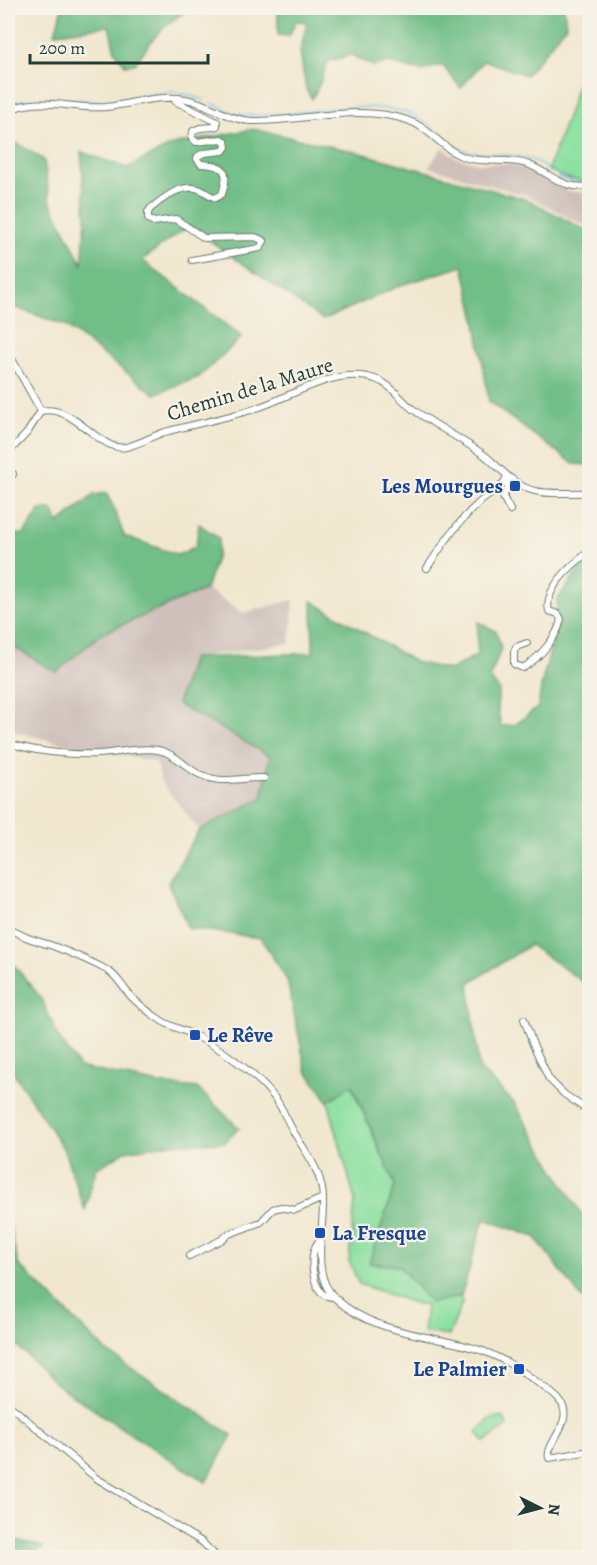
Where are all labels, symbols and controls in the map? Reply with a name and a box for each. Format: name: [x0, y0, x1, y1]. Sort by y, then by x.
scale bar: [30, 27, 208, 65]
text: 200 m: [39, 36, 85, 60]
street label: Chemin de la Maure: [163, 350, 337, 428]
place label: Les Mourgues: [381, 472, 503, 500]
marker: Les Mourgues: [508, 479, 522, 493]
place label: Le Rêve: [207, 1021, 274, 1049]
marker: Le Rêve: [188, 1028, 202, 1042]
place label: La Fresque: [332, 1219, 427, 1247]
marker: La Fresque: [313, 1226, 327, 1240]
place label: Le Palmier: [413, 1355, 507, 1383]
marker: Le Palmier: [512, 1362, 526, 1376]
north arrow: [510, 1478, 570, 1538]
text: N: [542, 1503, 565, 1517]

